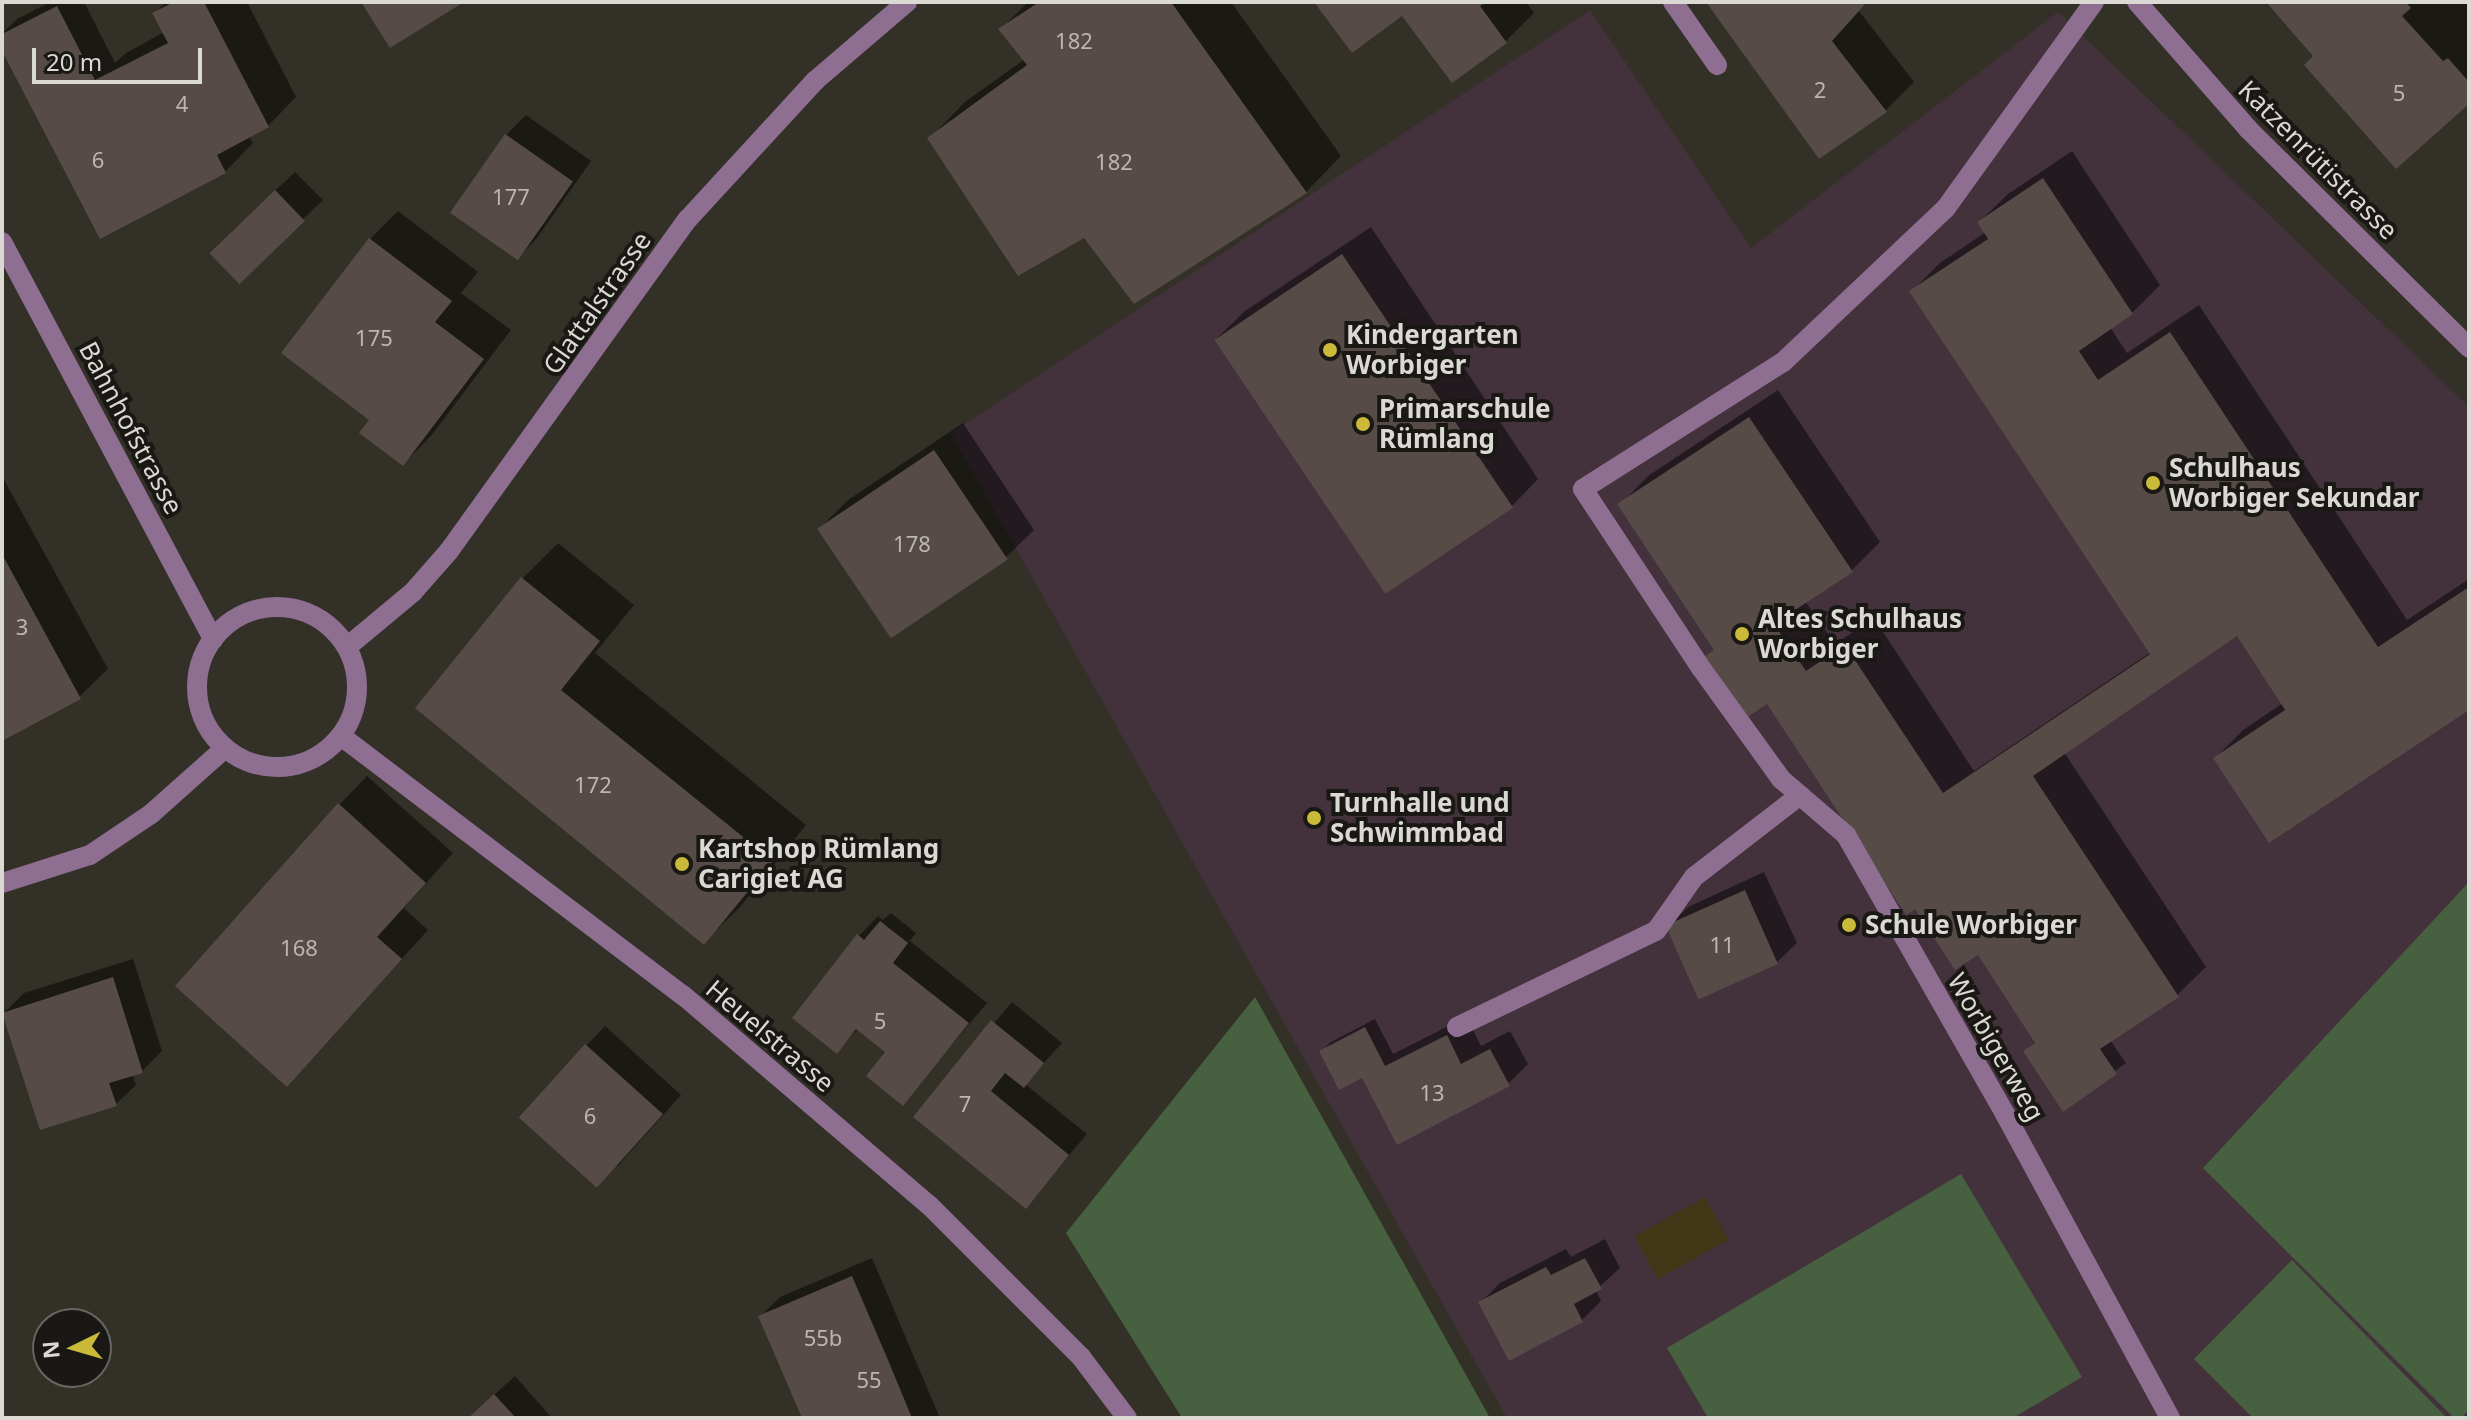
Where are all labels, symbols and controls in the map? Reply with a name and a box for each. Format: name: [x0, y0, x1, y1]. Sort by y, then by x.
house number: 182: [1055, 28, 1093, 54]
scale bar: [36, 32, 206, 82]
text: 20 m: [46, 45, 102, 78]
street label: Katzenrütistrasse: [2232, 74, 2404, 246]
house number: 2: [1814, 77, 1826, 103]
house number: 5: [2393, 80, 2405, 106]
house number: 4: [176, 91, 188, 117]
house number: 6: [92, 147, 104, 173]
house number: 182: [1095, 149, 1133, 175]
house number: 177: [492, 184, 530, 210]
street label: Glattalstrasse: [536, 226, 658, 380]
place label: Kindergarten Worbiger: [1346, 319, 1519, 380]
house number: 175: [355, 325, 393, 351]
street label: Bahnhofstrasse: [72, 337, 190, 519]
marker: Kindergarten Worbiger: [1321, 341, 1339, 359]
place label: Primarschule Rümlang: [1379, 393, 1551, 454]
marker: Primarschule Rümlang: [1354, 415, 1372, 433]
place label: Schulhaus Worbiger Sekundar: [2169, 452, 2419, 514]
marker: Schulhaus Worbiger Sekundar: [2144, 474, 2162, 492]
house number: 178: [893, 531, 931, 557]
place label: Altes Schulhaus Worbiger: [1758, 603, 1962, 664]
house number: 3: [16, 614, 28, 640]
marker: Altes Schulhaus Worbiger: [1733, 625, 1751, 643]
house number: 172: [574, 772, 612, 798]
place label: Turnhalle und Schwimmbad: [1330, 787, 1510, 848]
marker: Turnhalle und Schwimmbad: [1305, 809, 1323, 827]
place label: Kartshop Rümlang Carigiet AG: [698, 833, 939, 894]
marker: Kartshop Rümlang Carigiet AG: [673, 855, 691, 873]
place label: Schule Worbiger: [1865, 909, 2077, 941]
marker: Schule Worbiger: [1840, 916, 1858, 934]
house number: 11: [1709, 932, 1735, 958]
house number: 168: [280, 935, 318, 961]
street label: Worbigerweg: [1941, 968, 2051, 1126]
street label: Heuelstrasse: [700, 973, 840, 1099]
house number: 5: [874, 1008, 886, 1034]
house number: 13: [1419, 1080, 1445, 1106]
house number: 7: [959, 1091, 971, 1117]
house number: 6: [584, 1103, 596, 1129]
north arrow: [32, 1308, 112, 1388]
house number: 55b: [804, 1325, 842, 1351]
text: N: [34, 1340, 66, 1360]
house number: 55: [856, 1367, 882, 1393]

